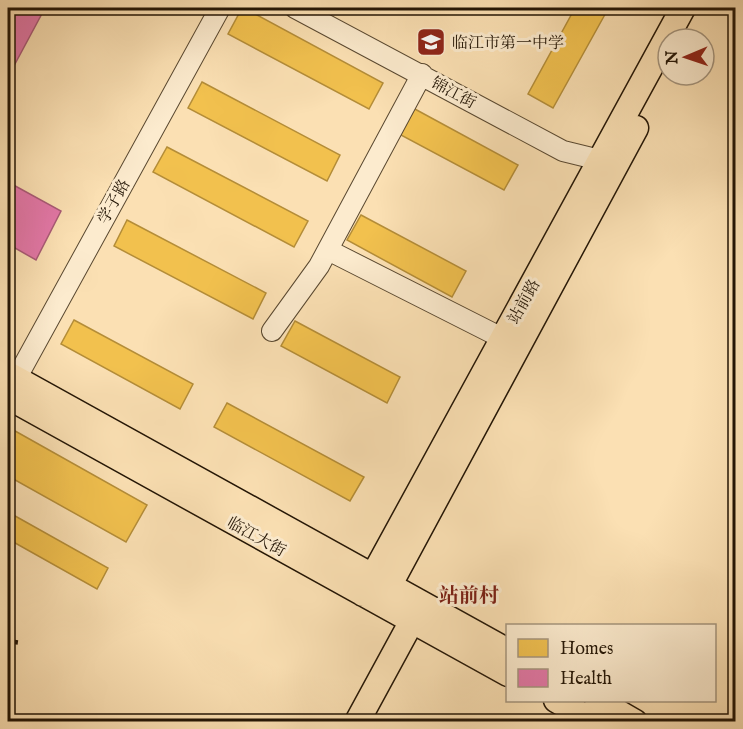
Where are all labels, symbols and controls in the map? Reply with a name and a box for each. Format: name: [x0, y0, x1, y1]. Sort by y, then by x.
school or university icon: 临江市第一中学: [415, 26, 447, 58]
north arrow: [656, 27, 716, 87]
place label: 临江市第一中学: [452, 34, 564, 54]
text: N: [663, 50, 683, 66]
street label: 锦江街: [427, 74, 479, 114]
street label: 学子路: [94, 176, 135, 228]
street label: 站前路: [504, 276, 545, 328]
street label: 临江大街: [223, 513, 289, 562]
district label: 站前村: [439, 584, 499, 609]
legend: [506, 624, 716, 702]
text: Homes: [560, 638, 613, 661]
text: Health: [560, 668, 612, 691]

